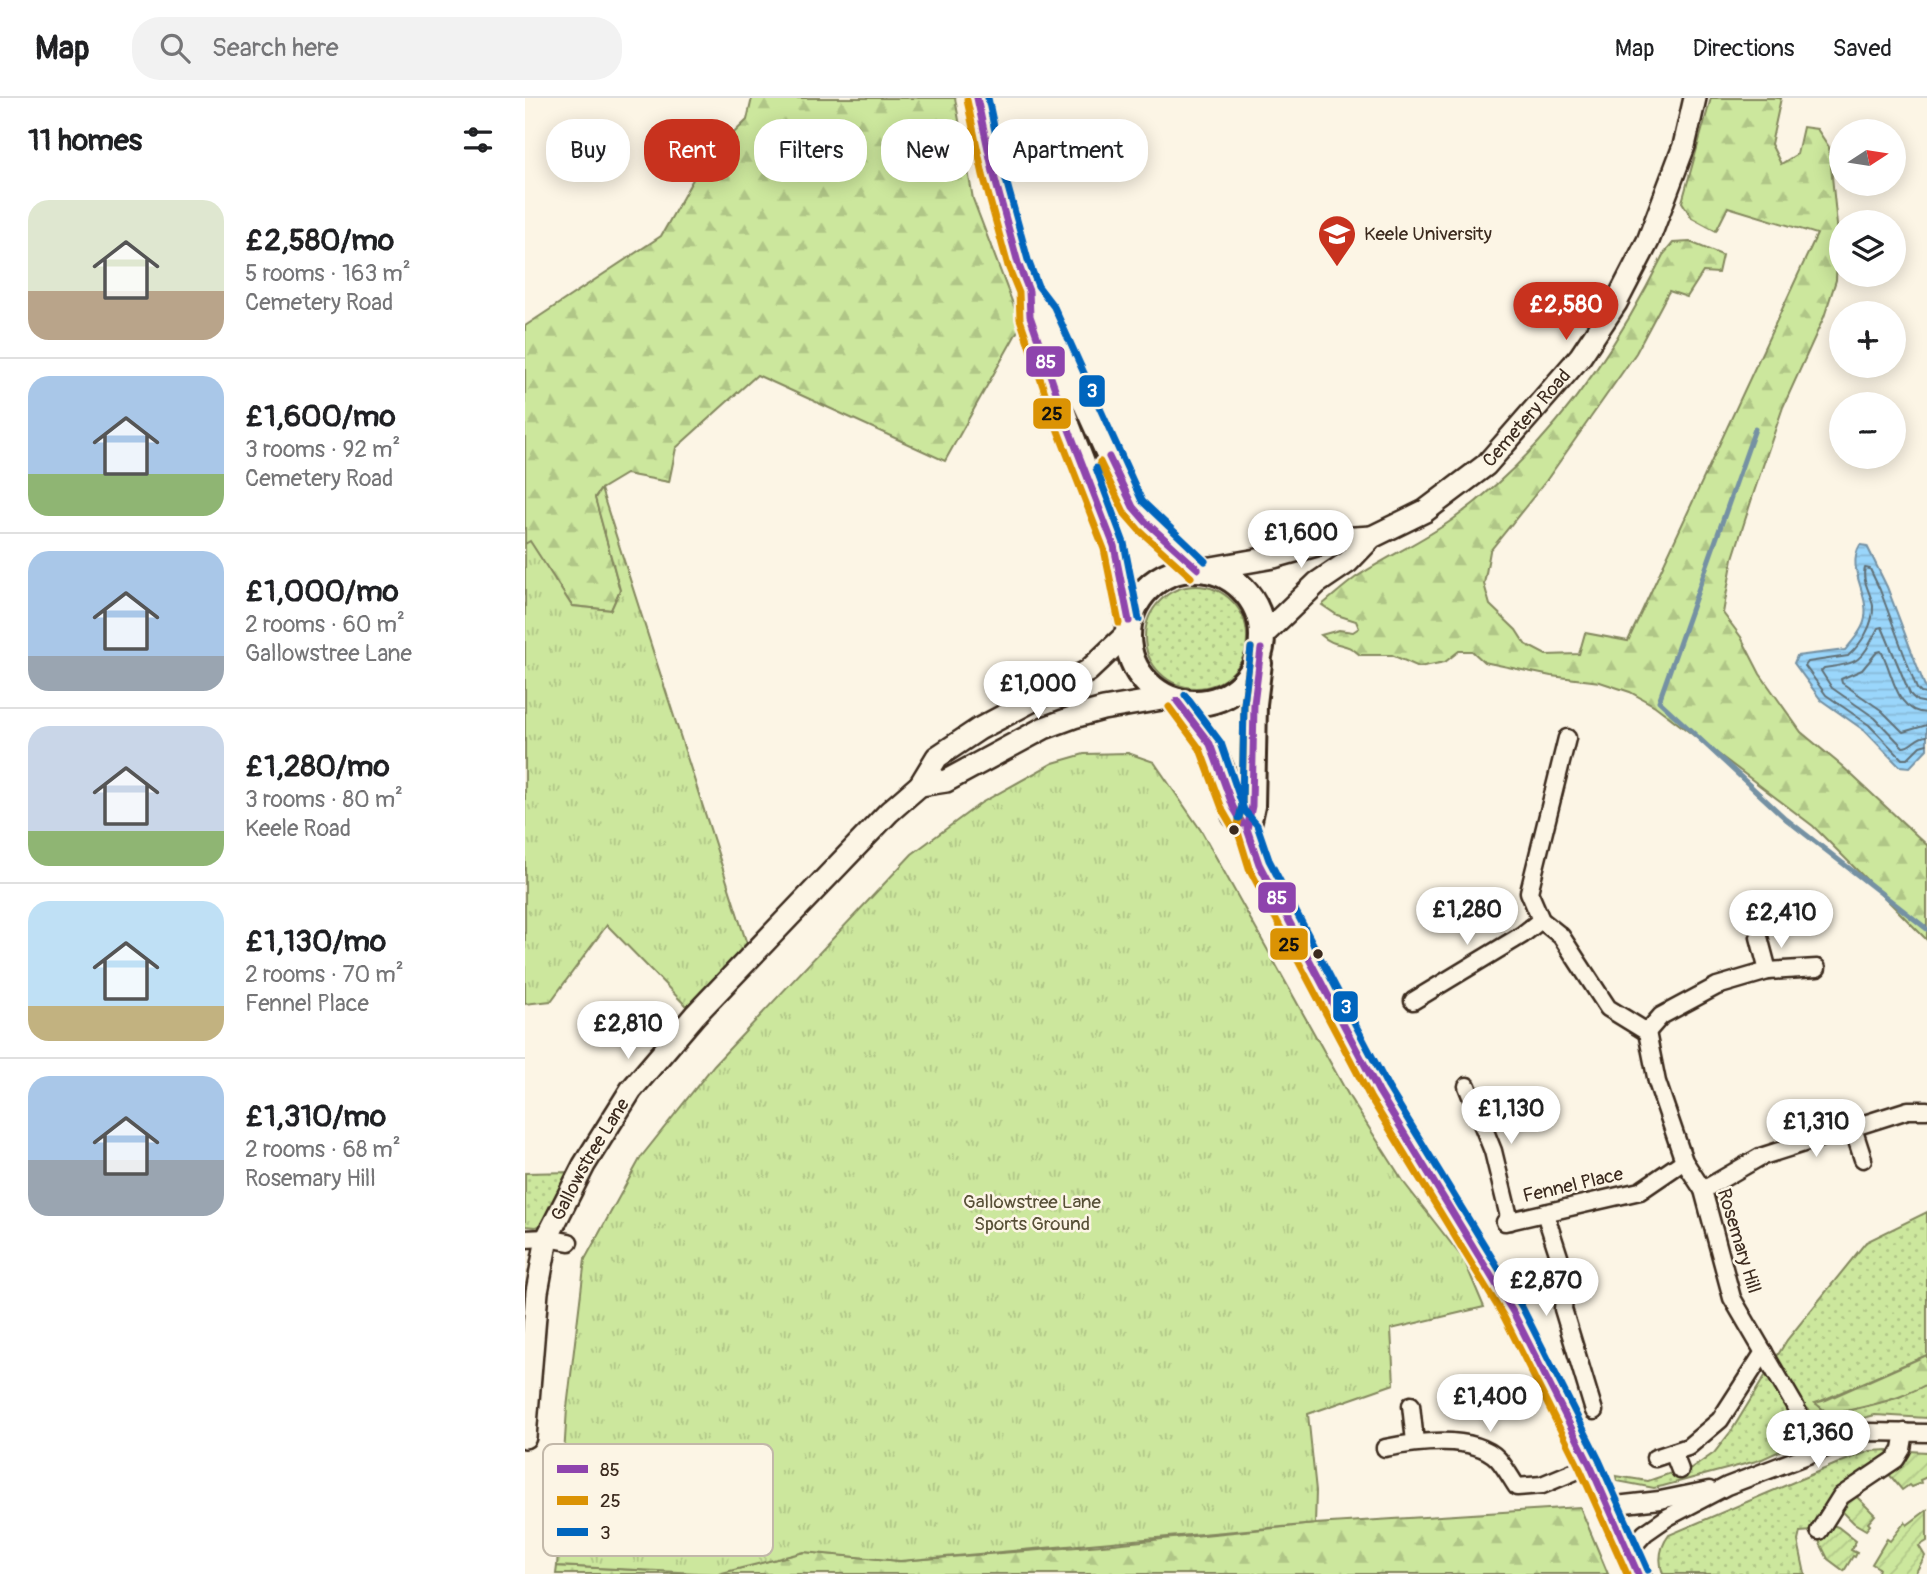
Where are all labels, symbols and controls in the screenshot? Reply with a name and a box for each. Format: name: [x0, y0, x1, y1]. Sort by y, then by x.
search box: [132, 17, 622, 80]
text: Map: [35, 28, 90, 69]
icon: search: [156, 29, 194, 67]
text: Search here: [212, 32, 339, 64]
text: Map: [1615, 34, 1655, 63]
text: Directions: [1693, 34, 1794, 63]
text: Saved: [1832, 34, 1892, 63]
chip: Buy: [546, 119, 630, 182]
chip: Rent: [644, 119, 740, 182]
chip: Filters: [754, 119, 867, 182]
chip: New: [881, 119, 974, 182]
chip: Apartment: [988, 119, 1148, 182]
north arrow: [1829, 119, 1906, 196]
map controls: [1829, 119, 1906, 469]
icon: filters: [459, 121, 497, 159]
text: 11 homes: [28, 122, 142, 159]
button: layers: [1829, 210, 1906, 287]
school or university icon: Keele University: [1316, 213, 1358, 268]
text: £2,580/mo: [245, 222, 394, 259]
place label: Keele University: [1364, 222, 1492, 246]
icon: home: [84, 228, 168, 312]
text: 5 rooms · 163 m²: [245, 259, 411, 288]
pin: £2,580: [1509, 282, 1623, 342]
text: Cemetery Road: [245, 288, 393, 317]
text: £2,580: [1529, 290, 1603, 319]
button: +: [1829, 301, 1906, 378]
line badge: 85: [1025, 345, 1066, 378]
text: 85: [1036, 350, 1056, 374]
street label: Cemetery Road: [1477, 364, 1576, 472]
line badge: 3: [1078, 374, 1106, 408]
text: 3: [1087, 379, 1097, 403]
button: −: [1829, 392, 1906, 469]
line badge: 25: [1032, 397, 1072, 430]
text: £1,600/mo: [245, 398, 396, 435]
text: 25: [1042, 402, 1062, 426]
icon: home: [84, 404, 168, 488]
text: 3 rooms · 92 m²: [245, 435, 400, 464]
text: Cemetery Road: [245, 464, 393, 493]
pin: £1,600: [1244, 510, 1358, 570]
text: £1,600: [1264, 518, 1338, 547]
text: £1,000/mo: [245, 573, 399, 610]
icon: home: [84, 579, 168, 663]
text: 2 rooms · 60 m²: [245, 610, 405, 639]
text: Gallowstree Lane: [245, 639, 412, 668]
pin: £1,000: [981, 662, 1095, 721]
text: £1,000: [1000, 669, 1076, 698]
text: £1,280/mo: [245, 748, 390, 785]
icon: home: [84, 754, 168, 838]
text: 3 rooms · 80 m²: [245, 785, 403, 814]
text: Keele Road: [245, 814, 351, 843]
unlabelled marker: [1227, 823, 1241, 837]
line badge: 85: [1257, 881, 1297, 914]
text: 85: [1267, 886, 1287, 910]
pin: £1,280: [1410, 888, 1524, 947]
pin: £2,410: [1724, 890, 1838, 950]
text: £1,280: [1432, 895, 1502, 924]
text: £2,410: [1745, 898, 1817, 927]
text: £1,130/mo: [245, 923, 386, 960]
line badge: 25: [1269, 927, 1309, 961]
icon: home: [84, 929, 168, 1013]
text: 25: [1279, 933, 1299, 957]
unlabelled marker: [1311, 947, 1325, 961]
text: 2 rooms · 70 m²: [245, 960, 404, 989]
text: Fennel Place: [245, 989, 369, 1018]
line badge: 3: [1332, 990, 1359, 1023]
text: 3: [1341, 995, 1351, 1019]
pin: £2,810: [571, 1002, 685, 1061]
text: £2,810: [593, 1009, 663, 1038]
pin: £1,130: [1454, 1086, 1568, 1146]
street label: Gallowstree Lane: [546, 1093, 635, 1225]
text: £1,130: [1477, 1094, 1545, 1123]
text: £1,310/mo: [245, 1098, 386, 1135]
pin: £1,310: [1759, 1100, 1873, 1159]
icon: home: [84, 1104, 168, 1188]
text: £1,310: [1782, 1107, 1850, 1136]
text: 2 rooms · 68 m²: [245, 1135, 401, 1164]
street label: Fennel Place: [1520, 1162, 1626, 1208]
text: Rosemary Hill: [245, 1164, 376, 1193]
street label: Rosemary Hill: [1712, 1186, 1766, 1296]
park label: Gallowstree Lane Sports Ground: [963, 1190, 1102, 1236]
pin: £2,870: [1489, 1258, 1603, 1318]
text: £2,870: [1510, 1266, 1582, 1295]
pin: £1,400: [1433, 1374, 1547, 1434]
text: £1,400: [1453, 1382, 1527, 1411]
pin: £1,360: [1761, 1410, 1875, 1470]
text: £1,360: [1782, 1418, 1854, 1447]
legend: [543, 1444, 773, 1556]
text: 85: [600, 1458, 620, 1482]
text: 25: [600, 1489, 621, 1513]
text: 3: [600, 1521, 611, 1545]

